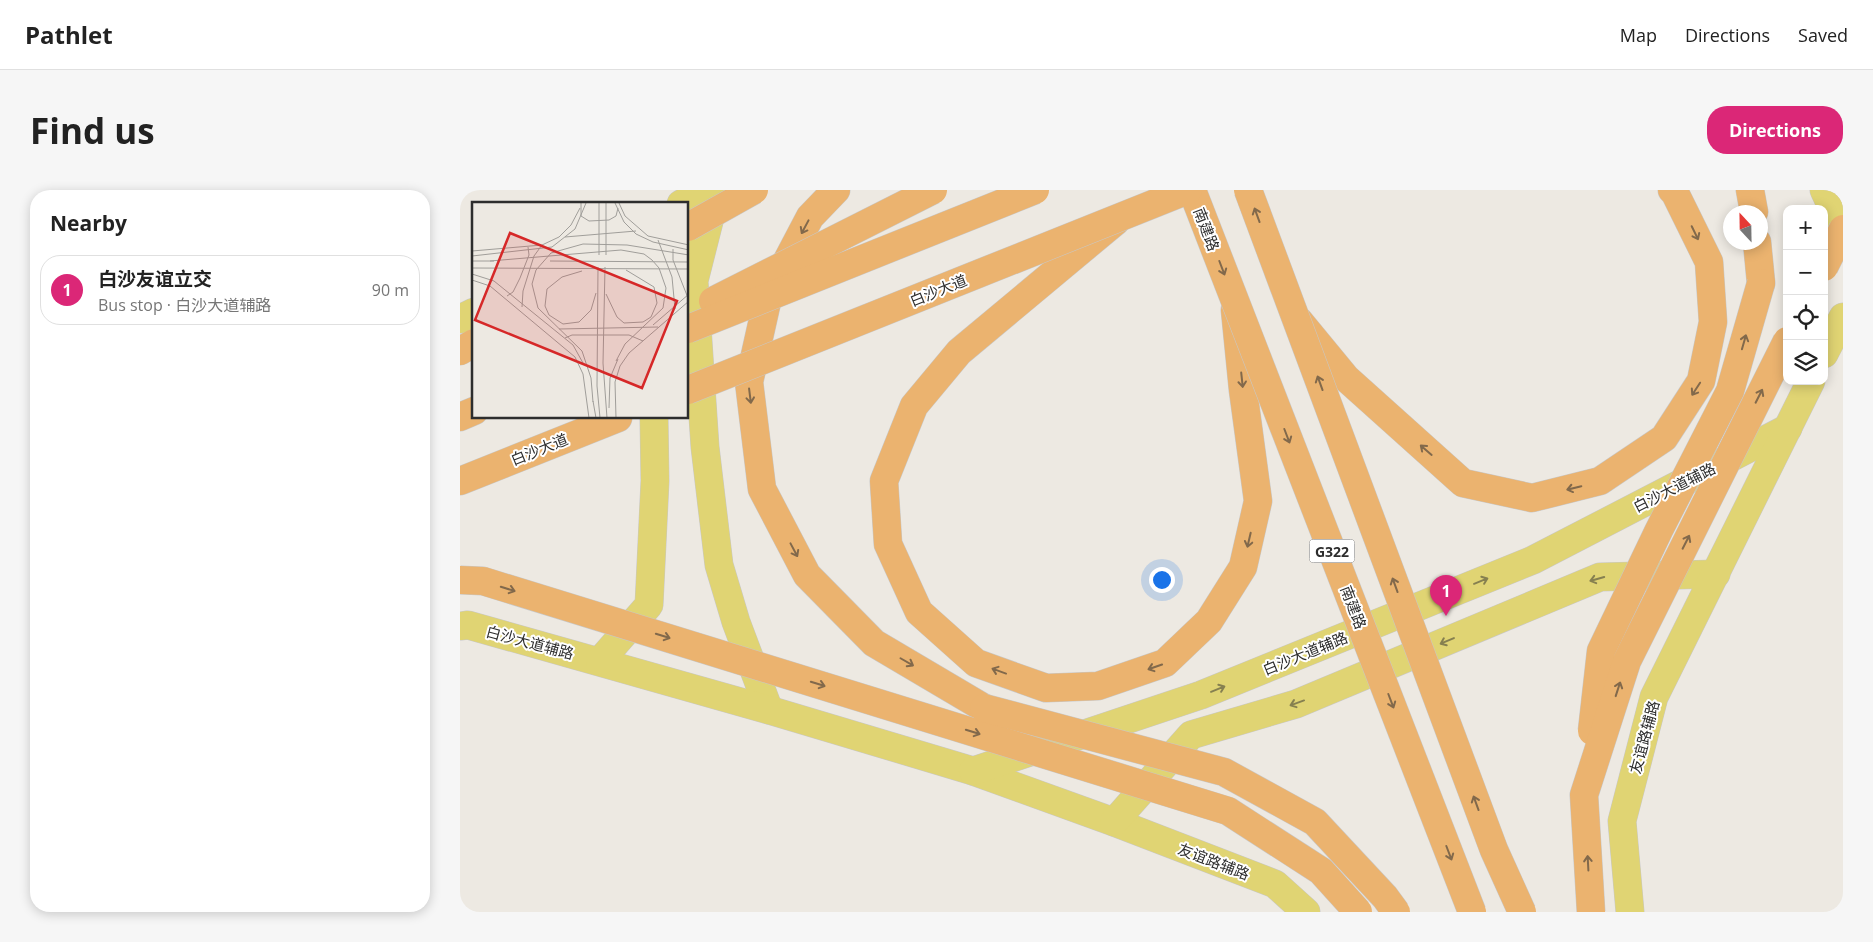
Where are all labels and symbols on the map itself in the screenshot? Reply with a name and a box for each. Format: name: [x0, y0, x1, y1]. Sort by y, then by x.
inset map: [472, 202, 689, 419]
street label: 南建路: [1190, 204, 1224, 254]
north arrow: [1723, 205, 1768, 250]
one-way arrow: [1252, 207, 1261, 223]
one-way arrow: [800, 219, 809, 234]
one-way arrow: [1691, 225, 1700, 240]
one-way arrow: [1218, 260, 1227, 275]
street label: 白沙大道: [906, 269, 970, 311]
one-way arrow: [1740, 334, 1749, 350]
one-way arrow: [1237, 371, 1247, 387]
one-way arrow: [1315, 376, 1324, 391]
one-way arrow: [1690, 382, 1701, 396]
one-way arrow: [745, 387, 755, 403]
one-way arrow: [1755, 389, 1764, 404]
street label: 白沙大道: [507, 428, 571, 470]
one-way arrow: [1283, 428, 1292, 443]
one-way arrow: [1420, 445, 1433, 456]
street label: 白沙大道辅路: [1629, 458, 1719, 516]
one-way arrow: [1566, 484, 1582, 493]
one-way arrow: [1244, 532, 1253, 548]
one-way arrow: [1682, 534, 1692, 549]
road number: G322: [1310, 540, 1354, 562]
one-way arrow: [789, 542, 799, 557]
your location: [1149, 567, 1175, 593]
pin: 1: [1430, 575, 1462, 616]
one-way arrow: [1474, 575, 1489, 584]
one-way arrow: [1590, 575, 1606, 585]
one-way arrow: [1390, 577, 1399, 593]
street label: 南建路: [1337, 582, 1371, 632]
one-way arrow: [499, 584, 515, 594]
street label: 白沙大道辅路: [484, 621, 576, 663]
street label: 白沙大道辅路: [1260, 627, 1350, 679]
one-way arrow: [654, 632, 670, 642]
one-way arrow: [1440, 637, 1455, 646]
one-way arrow: [900, 658, 914, 668]
one-way arrow: [1148, 663, 1164, 672]
one-way arrow: [992, 666, 1007, 675]
one-way arrow: [810, 680, 826, 690]
one-way arrow: [1614, 681, 1623, 697]
one-way arrow: [1210, 683, 1225, 693]
one-way arrow: [1387, 694, 1396, 709]
street label: 友谊路辅路: [1625, 698, 1663, 776]
one-way arrow: [1290, 699, 1305, 708]
one-way arrow: [965, 728, 981, 738]
one-way arrow: [1471, 795, 1480, 811]
street label: 友谊路辅路: [1175, 838, 1253, 884]
one-way arrow: [1445, 845, 1455, 860]
one-way arrow: [1584, 856, 1593, 872]

